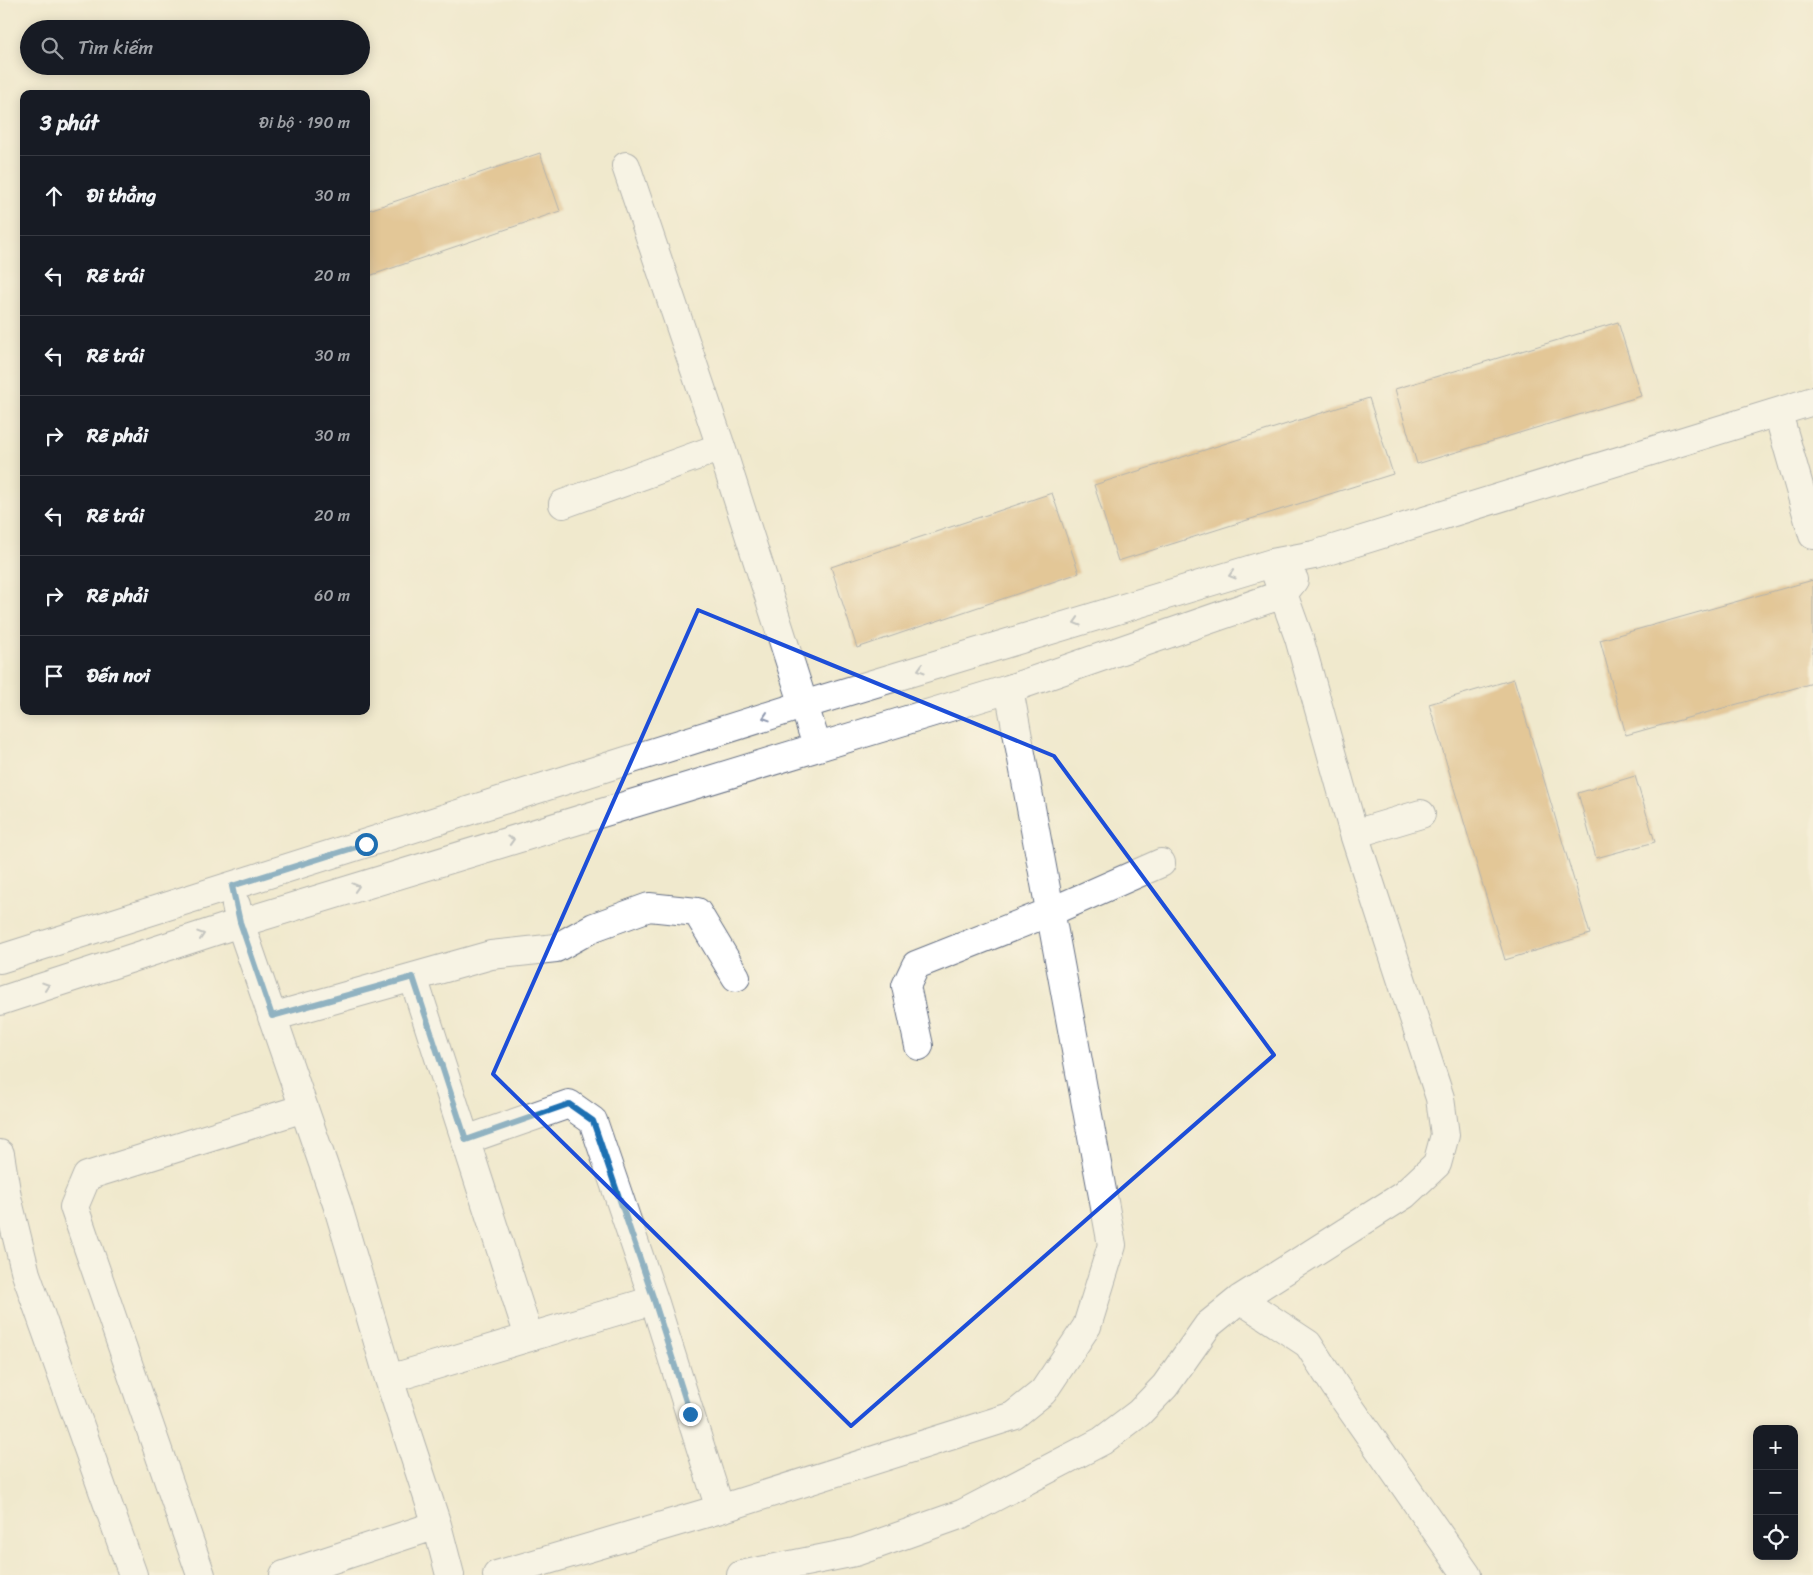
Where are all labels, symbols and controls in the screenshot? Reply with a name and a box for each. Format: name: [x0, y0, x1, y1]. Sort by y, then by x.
search box: [20, 20, 370, 75]
text: Tìm kiếm: [78, 31, 153, 64]
icon: search: [38, 34, 66, 62]
text: 3 phút: [40, 104, 99, 142]
text: Đi bộ · 190 m: [259, 108, 350, 137]
text: Đi thẳng: [87, 179, 156, 212]
text: 30 m: [315, 181, 350, 210]
icon: ahead: [40, 182, 68, 210]
text: Rẽ trái: [87, 259, 144, 292]
text: 20 m: [314, 261, 350, 290]
icon: left: [40, 262, 68, 290]
text: Rẽ trái: [87, 339, 144, 372]
text: 30 m: [315, 341, 350, 370]
icon: left: [40, 342, 68, 370]
text: Rẽ phải: [87, 419, 148, 452]
text: 30 m: [315, 421, 350, 450]
icon: right: [40, 422, 68, 450]
text: Rẽ trái: [87, 499, 144, 532]
text: 20 m: [314, 501, 350, 530]
icon: left: [40, 502, 68, 530]
one-way arrow: [1229, 570, 1237, 580]
text: Rẽ phải: [87, 579, 148, 612]
text: 60 m: [314, 581, 350, 610]
icon: right: [40, 582, 68, 610]
one-way arrow: [1073, 617, 1081, 627]
text: Đến nơi: [87, 659, 150, 692]
icon: arrive: [40, 662, 68, 690]
one-way arrow: [918, 664, 926, 674]
one-way arrow: [762, 711, 771, 721]
route start: [355, 833, 378, 856]
one-way arrow: [507, 835, 515, 845]
one-way arrow: [351, 883, 360, 893]
one-way arrow: [196, 931, 204, 941]
one-way arrow: [42, 982, 50, 992]
route end: [679, 1403, 702, 1426]
map controls: [1753, 1425, 1798, 1560]
button: +: [1753, 1425, 1798, 1470]
button: −: [1753, 1470, 1798, 1515]
button: locate: [1753, 1515, 1798, 1560]

